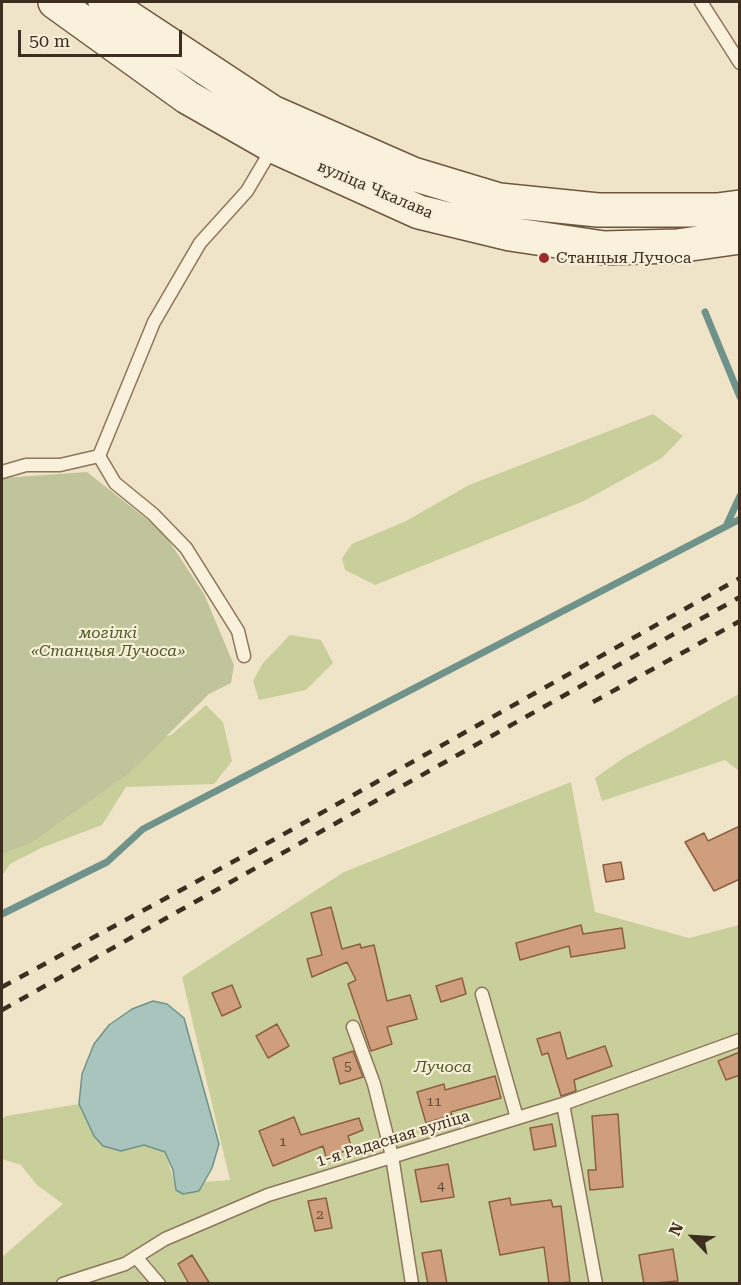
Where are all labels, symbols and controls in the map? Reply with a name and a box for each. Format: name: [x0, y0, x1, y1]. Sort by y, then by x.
scale bar: [21, 18, 184, 56]
text: 50 m: [29, 30, 70, 51]
street label: вуліца Чкалава: [314, 157, 436, 223]
place label: Станцыя Лучоса: [556, 248, 691, 268]
marker: Станцыя Лучоса: [537, 251, 551, 265]
park label: могілкі «Станцыя Лучоса»: [31, 623, 185, 661]
park label: Лучоса: [414, 1057, 472, 1077]
house number: 5: [344, 1059, 352, 1075]
house number: 11: [426, 1094, 442, 1110]
street label: 1-я Радасная вуліца: [314, 1106, 472, 1172]
house number: 1: [279, 1134, 287, 1150]
house number: 4: [437, 1178, 445, 1194]
house number: 2: [316, 1207, 324, 1223]
north arrow: [663, 1207, 723, 1267]
text: N: [665, 1220, 687, 1239]

